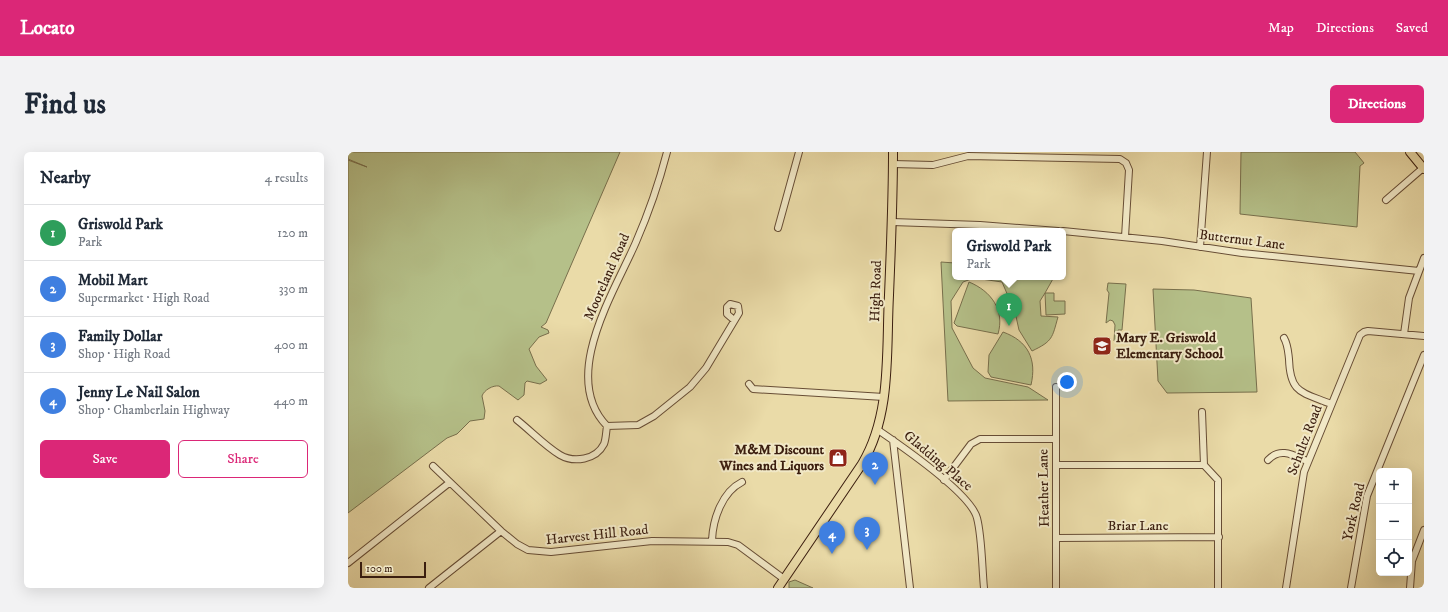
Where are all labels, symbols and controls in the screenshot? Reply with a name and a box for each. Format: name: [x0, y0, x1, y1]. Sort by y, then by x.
text: Locato: [20, 17, 75, 40]
text: Map: [1268, 19, 1294, 37]
text: Directions: [1316, 19, 1374, 37]
text: Saved: [1396, 19, 1428, 37]
button: Directions: [1330, 85, 1424, 123]
text: Find us: [24, 87, 106, 122]
text: Nearby: [40, 167, 90, 189]
text: 4 results: [265, 170, 308, 186]
text: Griswold Park: [78, 215, 163, 234]
text: 1: [51, 225, 55, 241]
text: 120 m: [277, 225, 308, 241]
street label: Butternut Lane: [1198, 226, 1286, 254]
popup: [952, 228, 1066, 280]
street label: Mooreland Road: [580, 231, 634, 323]
text: Park: [78, 234, 102, 250]
text: Griswold Park: [967, 237, 1051, 256]
text: Park: [967, 256, 991, 272]
street label: High Road: [866, 260, 886, 322]
text: Mobil Mart: [78, 271, 148, 290]
text: 2: [50, 281, 56, 297]
text: 330 m: [279, 281, 308, 297]
text: Supermarket · High Road: [78, 290, 210, 306]
pin: 1: [996, 293, 1022, 326]
text: Family Dollar: [78, 327, 162, 346]
place label: Mary E. Griswold Elementary School: [1116, 329, 1224, 363]
school or university icon: Mary E. Griswold Elementary School: [1091, 335, 1113, 357]
text: 3: [51, 337, 55, 353]
text: 400 m: [274, 337, 308, 353]
text: Shop · High Road: [78, 346, 170, 362]
your location: [1057, 372, 1077, 392]
text: Jenny Le Nail Salon: [78, 383, 200, 402]
text: 4: [49, 393, 57, 409]
text: 440 m: [273, 393, 308, 409]
text: Shop · Chamberlain Highway: [78, 402, 230, 418]
street label: Schultz Road: [1283, 402, 1327, 478]
street label: Gladding Place: [900, 427, 976, 495]
button: Save: [40, 440, 170, 478]
button: Share: [178, 440, 308, 478]
place label: M&M Discount Wines and Liquors: [719, 441, 825, 475]
shop icon: M&M Discount Wines and Liquors: [827, 447, 849, 469]
street label: Heather Lane: [1034, 449, 1054, 527]
pin: 2: [862, 452, 888, 485]
map controls: [1376, 468, 1412, 576]
button: +: [1376, 468, 1412, 504]
street label: York Road: [1339, 481, 1369, 543]
button: −: [1376, 504, 1412, 540]
pin: 3: [854, 517, 880, 550]
street label: Briar Lane: [1108, 517, 1169, 535]
street label: Harvest Hill Road: [545, 521, 649, 549]
pin: 4: [819, 521, 845, 554]
button: locate: [1376, 540, 1412, 576]
scale bar: [360, 560, 426, 579]
text: 100 m: [366, 562, 392, 576]

